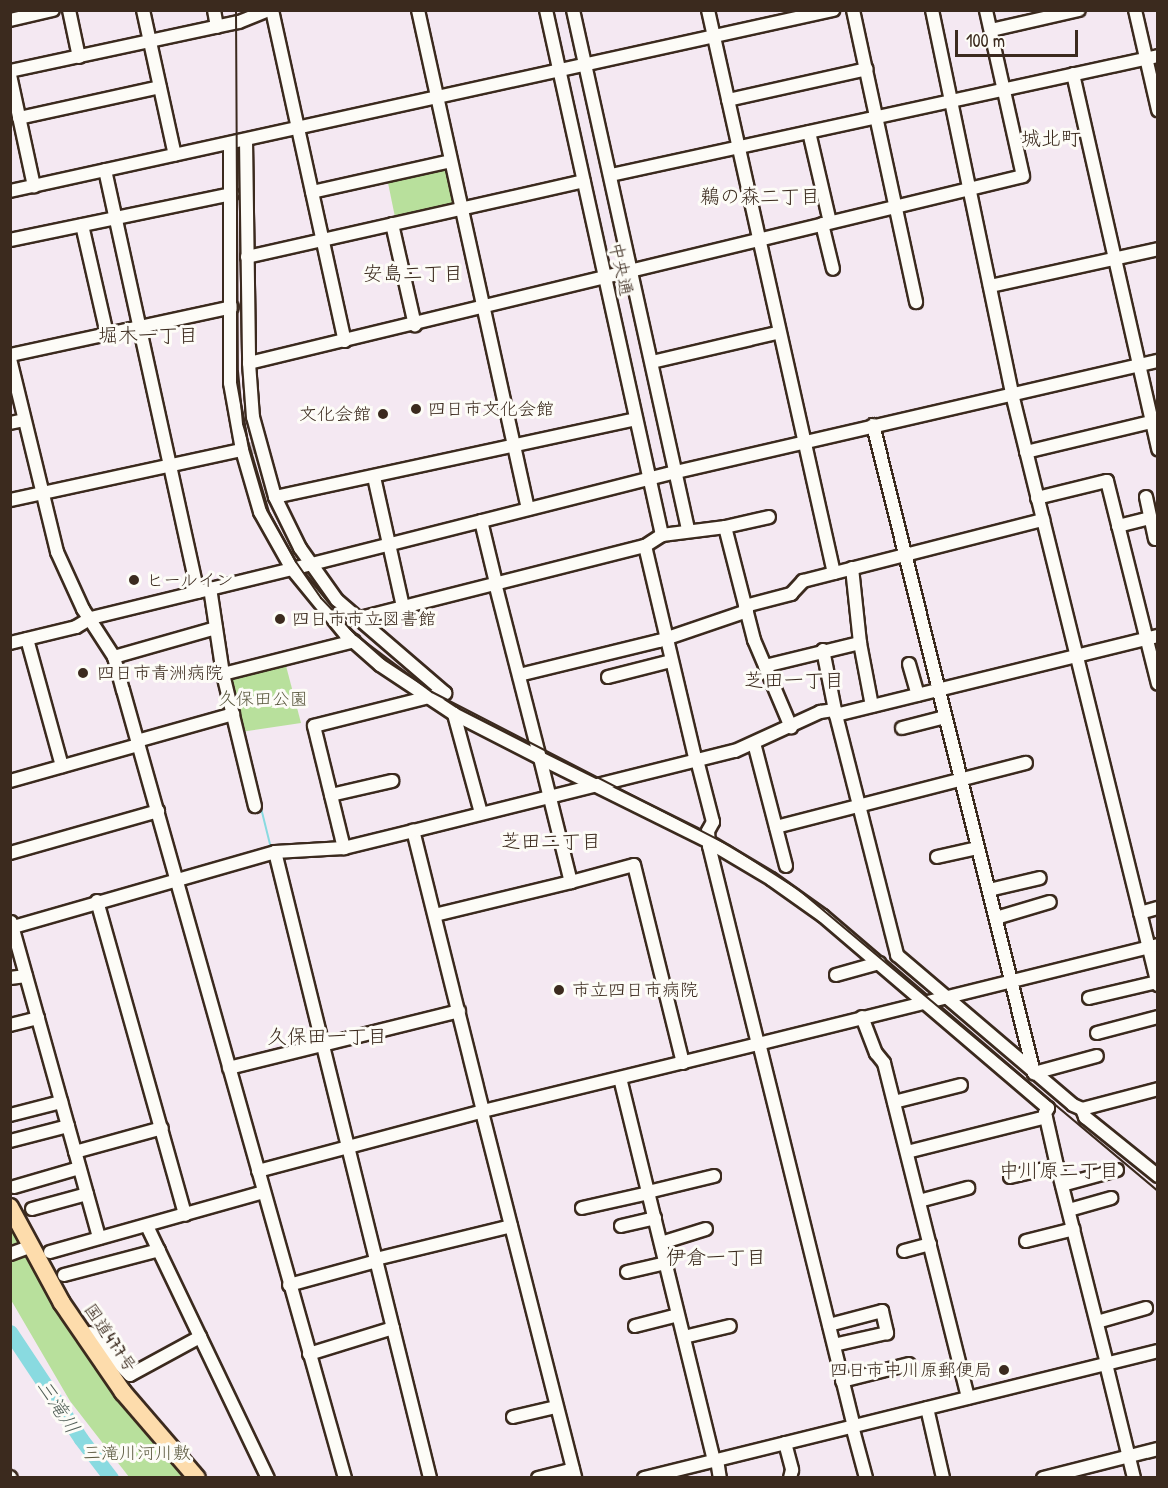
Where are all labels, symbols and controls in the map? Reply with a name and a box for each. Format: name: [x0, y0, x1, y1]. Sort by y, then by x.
scale bar: [958, 18, 1081, 56]
text: 100 m: [966, 28, 1005, 53]
district label: 城北町: [1021, 125, 1081, 149]
district label: 鵜の森二丁目: [700, 183, 820, 207]
street label: 中央通: [605, 240, 637, 298]
district label: 安島二丁目: [363, 260, 463, 284]
district label: 堀木一丁目: [98, 322, 198, 346]
place label: 四日市文化会館: [428, 398, 554, 420]
marker: 四日市文化会館: [409, 402, 423, 416]
place label: 文化会館: [299, 403, 371, 425]
marker: 文化会館: [376, 407, 390, 421]
place label: ヒールイン: [146, 569, 235, 591]
marker: ヒールイン: [127, 573, 141, 587]
place label: 四日市市立図書館: [292, 608, 436, 630]
marker: 四日市市立図書館: [273, 612, 287, 626]
place label: 四日市青洲病院: [97, 662, 223, 684]
marker: 四日市青洲病院: [74, 664, 92, 682]
district label: 芝田一丁目: [744, 667, 844, 691]
park label: 久保田公園: [218, 688, 308, 710]
district label: 芝田二丁目: [501, 828, 601, 852]
place label: 市立四日市病院: [572, 979, 698, 1001]
marker: 市立四日市病院: [550, 981, 568, 999]
district label: 久保田一丁目: [267, 1023, 387, 1047]
district label: 中川原二丁目: [999, 1157, 1119, 1181]
district label: 伊倉一丁目: [666, 1244, 766, 1268]
street label: 国道477号: [79, 1299, 141, 1377]
place label: 四日市中川原郵便局: [830, 1359, 992, 1381]
marker: 四日市中川原郵便局: [997, 1363, 1011, 1377]
water label: 三滝川: [33, 1374, 85, 1438]
park label: 三滝川河川敷: [83, 1442, 191, 1464]

